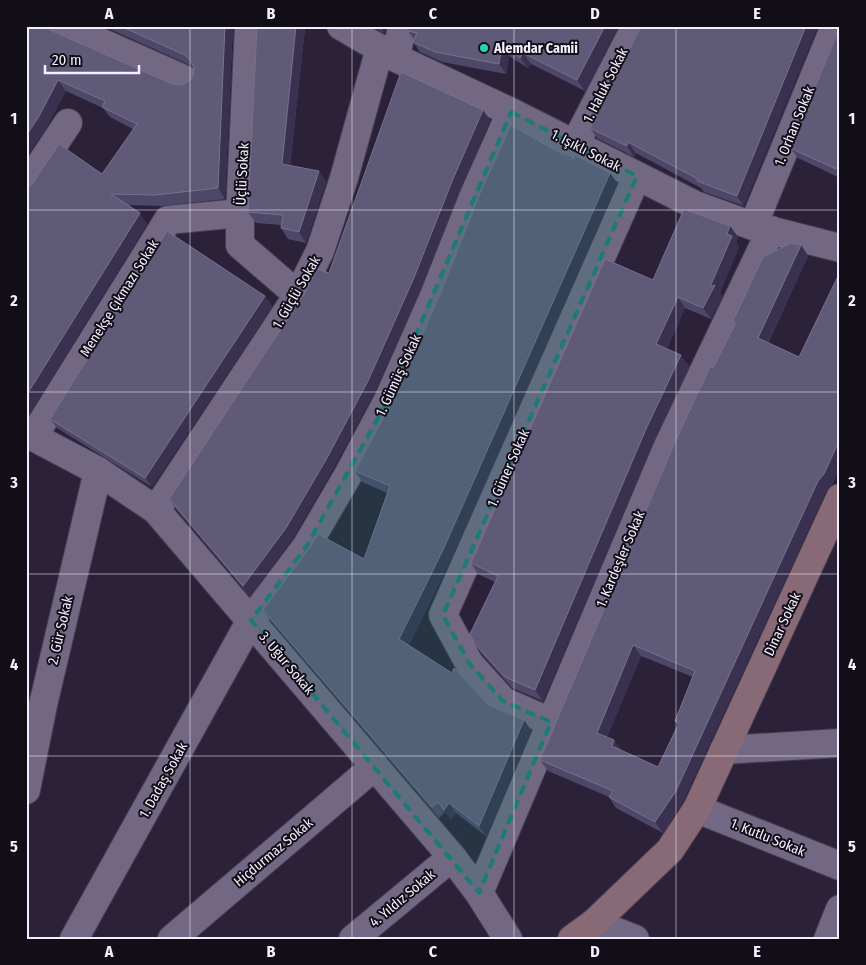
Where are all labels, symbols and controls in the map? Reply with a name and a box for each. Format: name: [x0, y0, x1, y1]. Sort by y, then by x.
text: A: [104, 4, 114, 23]
text: B: [267, 4, 276, 23]
text: C: [429, 4, 438, 23]
text: D: [590, 4, 600, 23]
text: E: [753, 4, 761, 23]
place label: Alemdar Camii: [493, 40, 578, 57]
scale bar: [45, 42, 139, 74]
marker: Alemdar Camii: [478, 42, 490, 54]
street label: 1. Haluk Sokak: [579, 45, 632, 126]
text: 20 m: [52, 51, 82, 69]
street label: 1. Orhan Sokak: [771, 83, 818, 168]
text: 1: [11, 109, 17, 128]
text: 1: [849, 109, 855, 128]
street label: 1. Işıklı Sokak: [548, 126, 624, 175]
street label: Üçlü Sokak: [231, 142, 253, 206]
street label: Menekşe Çıkmazı Sokak: [77, 236, 163, 360]
street label: 1. Güçlü Sokak: [269, 252, 324, 332]
text: 2: [9, 291, 18, 310]
text: 2: [847, 291, 856, 310]
street label: 1. Gümüş Sokak: [372, 331, 425, 419]
street label: 1. Güner Sokak: [484, 426, 533, 510]
text: 3: [9, 473, 18, 492]
text: 3: [847, 473, 856, 492]
street label: 1. Kardeşler Sokak: [592, 508, 649, 610]
street label: Dinar Sokak: [760, 589, 805, 659]
street label: 2. Gür Sokak: [44, 594, 77, 666]
street label: 3. Uğur Sokak: [255, 628, 318, 699]
text: 4: [10, 655, 18, 674]
text: 4: [848, 655, 856, 674]
street label: 1. Dadaş Sokak: [136, 739, 191, 821]
street label: Hiçdurmaz Sokak: [230, 814, 317, 890]
street label: 1. Kutlu Sokak: [728, 815, 808, 860]
text: 5: [10, 837, 18, 856]
text: 5: [848, 837, 856, 856]
street label: 4. Yıldız Sokak: [366, 866, 439, 931]
text: A: [104, 942, 114, 961]
text: B: [267, 942, 276, 961]
text: C: [429, 942, 438, 961]
text: D: [590, 942, 600, 961]
text: E: [753, 942, 761, 961]

